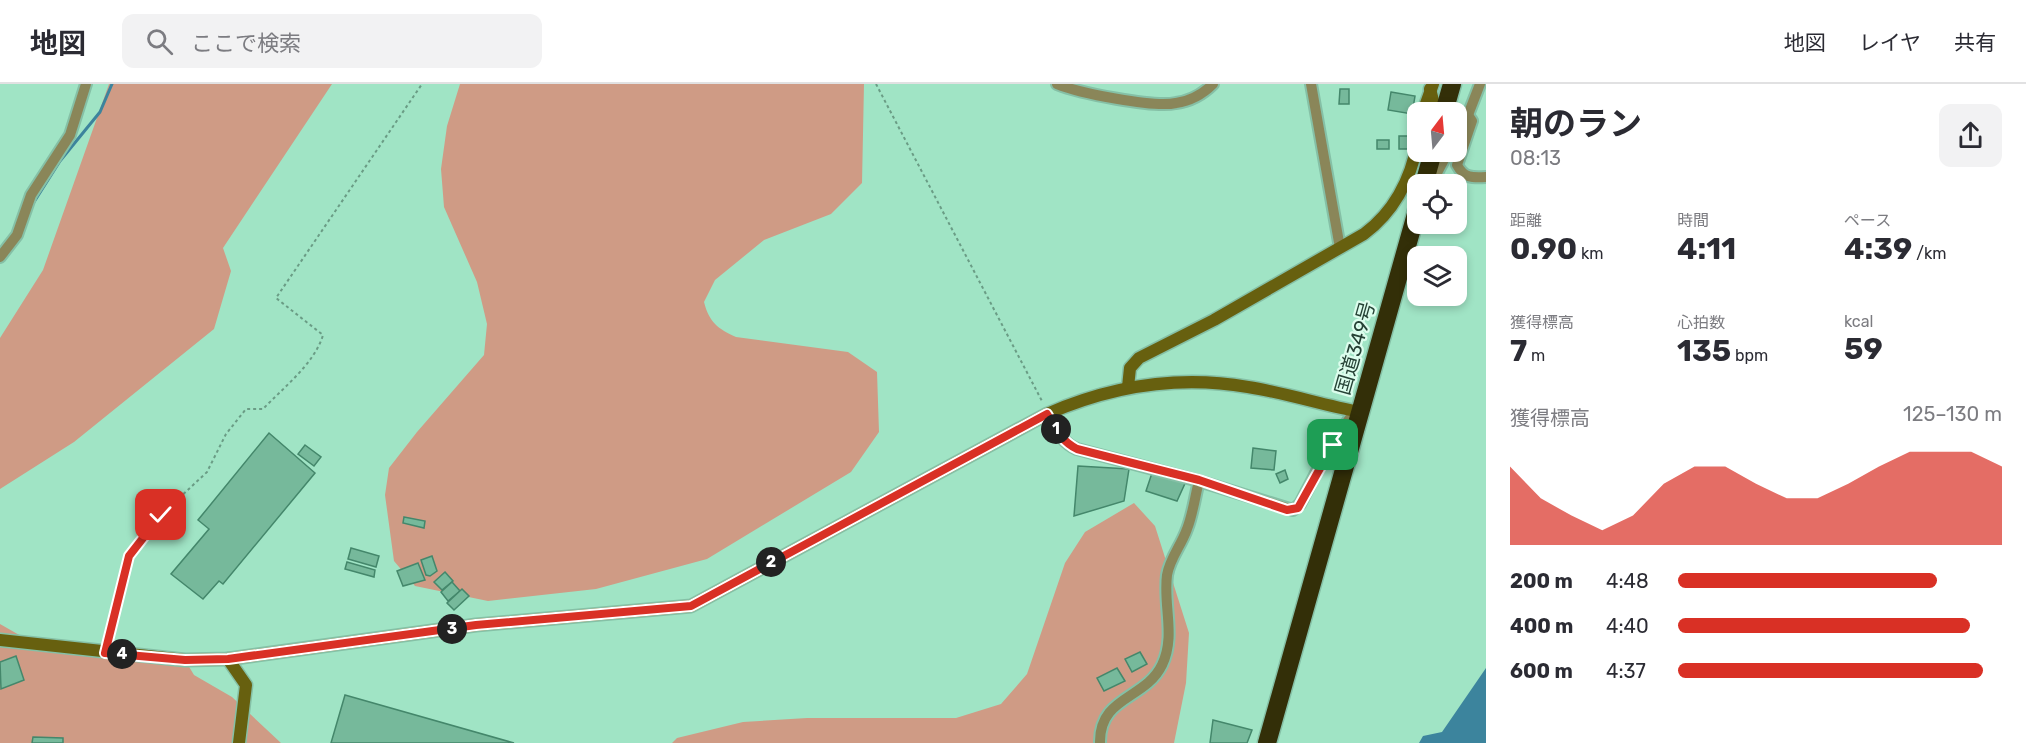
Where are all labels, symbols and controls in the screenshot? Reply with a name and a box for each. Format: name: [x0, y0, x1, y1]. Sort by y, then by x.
search box: [122, 14, 542, 68]
icon: search: [143, 25, 176, 58]
text: 地図: [30, 27, 86, 60]
text: ここで検索: [191, 30, 301, 57]
text: 地図: [1784, 30, 1826, 55]
text: レイヤ: [1859, 30, 1921, 55]
text: 共有: [1954, 30, 1996, 55]
north arrow: [1407, 102, 1467, 162]
map controls: [1407, 102, 1467, 306]
text: 朝のラン: [1510, 104, 1642, 143]
button: share: [1939, 104, 2002, 167]
text: 08:13: [1510, 146, 1561, 170]
button: locate: [1407, 174, 1467, 234]
text: 距離: [1510, 211, 1542, 230]
text: 時間: [1677, 211, 1709, 230]
text: ペース: [1844, 211, 1891, 230]
text: 0.90: [1510, 231, 1577, 267]
text: 4:11: [1677, 231, 1736, 267]
text: 4:39: [1844, 231, 1912, 267]
text: km: [1577, 244, 1604, 263]
text: /km: [1912, 244, 1946, 263]
button: layers: [1407, 246, 1467, 306]
street label: 国道349号: [1330, 298, 1380, 398]
text: kcal: [1844, 312, 1873, 331]
text: 獲得標高: [1510, 313, 1574, 332]
text: 心拍数: [1677, 313, 1725, 332]
text: 59: [1844, 331, 1883, 367]
text: 7: [1510, 333, 1527, 369]
text: 135: [1677, 333, 1731, 369]
text: m: [1527, 346, 1545, 365]
text: bpm: [1731, 346, 1768, 365]
text: 125–130 m: [1903, 402, 2002, 426]
text: 獲得標高: [1510, 406, 1590, 430]
pin: 1: [1041, 414, 1071, 444]
text: 1: [1052, 419, 1060, 438]
pin: [1307, 419, 1358, 470]
icon: arrive: [1316, 428, 1349, 461]
pin: [135, 489, 186, 540]
icon: check: [144, 498, 177, 531]
pin: 2: [756, 547, 786, 577]
text: 2: [766, 552, 776, 571]
text: 200 m: [1510, 569, 1573, 593]
text: 4:48: [1606, 569, 1649, 593]
pin: 3: [437, 614, 467, 644]
text: 400 m: [1510, 614, 1573, 638]
text: 4:40: [1606, 614, 1649, 638]
text: 3: [447, 619, 457, 638]
pin: 4: [107, 639, 137, 669]
text: 4: [117, 644, 127, 663]
text: 600 m: [1510, 659, 1573, 683]
text: 4:37: [1606, 659, 1646, 683]

